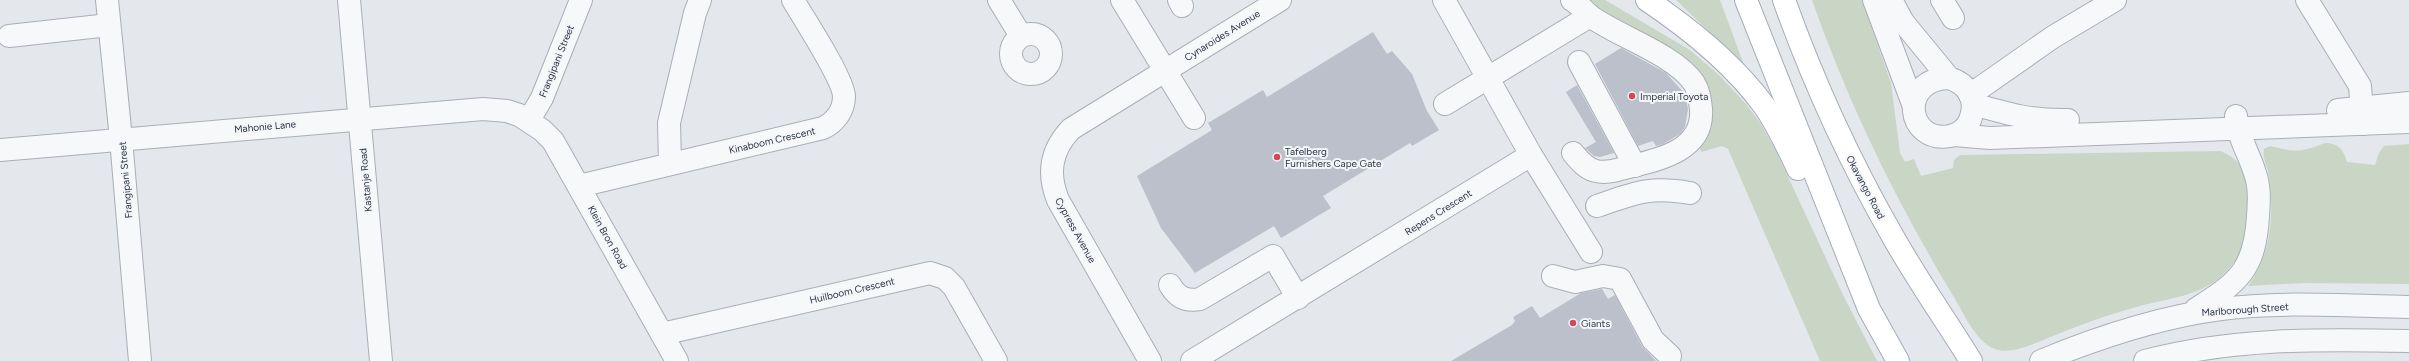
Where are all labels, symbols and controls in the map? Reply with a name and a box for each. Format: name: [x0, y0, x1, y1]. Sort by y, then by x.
street label: Cynaroides Avenue: [1182, 7, 1263, 64]
street label: Frangipani Street: [536, 23, 577, 99]
place label: Imperial Toyota: [1640, 90, 1708, 103]
marker: Imperial Toyota: [1627, 91, 1637, 101]
street label: Mahonie Lane: [234, 117, 297, 136]
street label: Kinaboom Crescent: [728, 124, 817, 157]
street label: Frangipani Street: [116, 141, 135, 219]
place label: Tafelberg Furnishers Cape Gate: [1285, 145, 1382, 170]
street label: Kastanje Road: [356, 147, 375, 212]
marker: Tafelberg Furnishers Cape Gate: [1272, 152, 1282, 162]
street label: Okavango Road: [1843, 153, 1888, 222]
street label: Repens Crescent: [1402, 186, 1474, 238]
street label: Cypress Avenue: [1052, 195, 1099, 266]
street label: Klein Bron Road: [585, 203, 630, 271]
street label: Huilboom Crescent: [808, 274, 896, 307]
street label: Marlborough Street: [2201, 300, 2289, 319]
place label: Giants: [1581, 317, 1610, 330]
marker: Giants: [1568, 318, 1578, 328]

